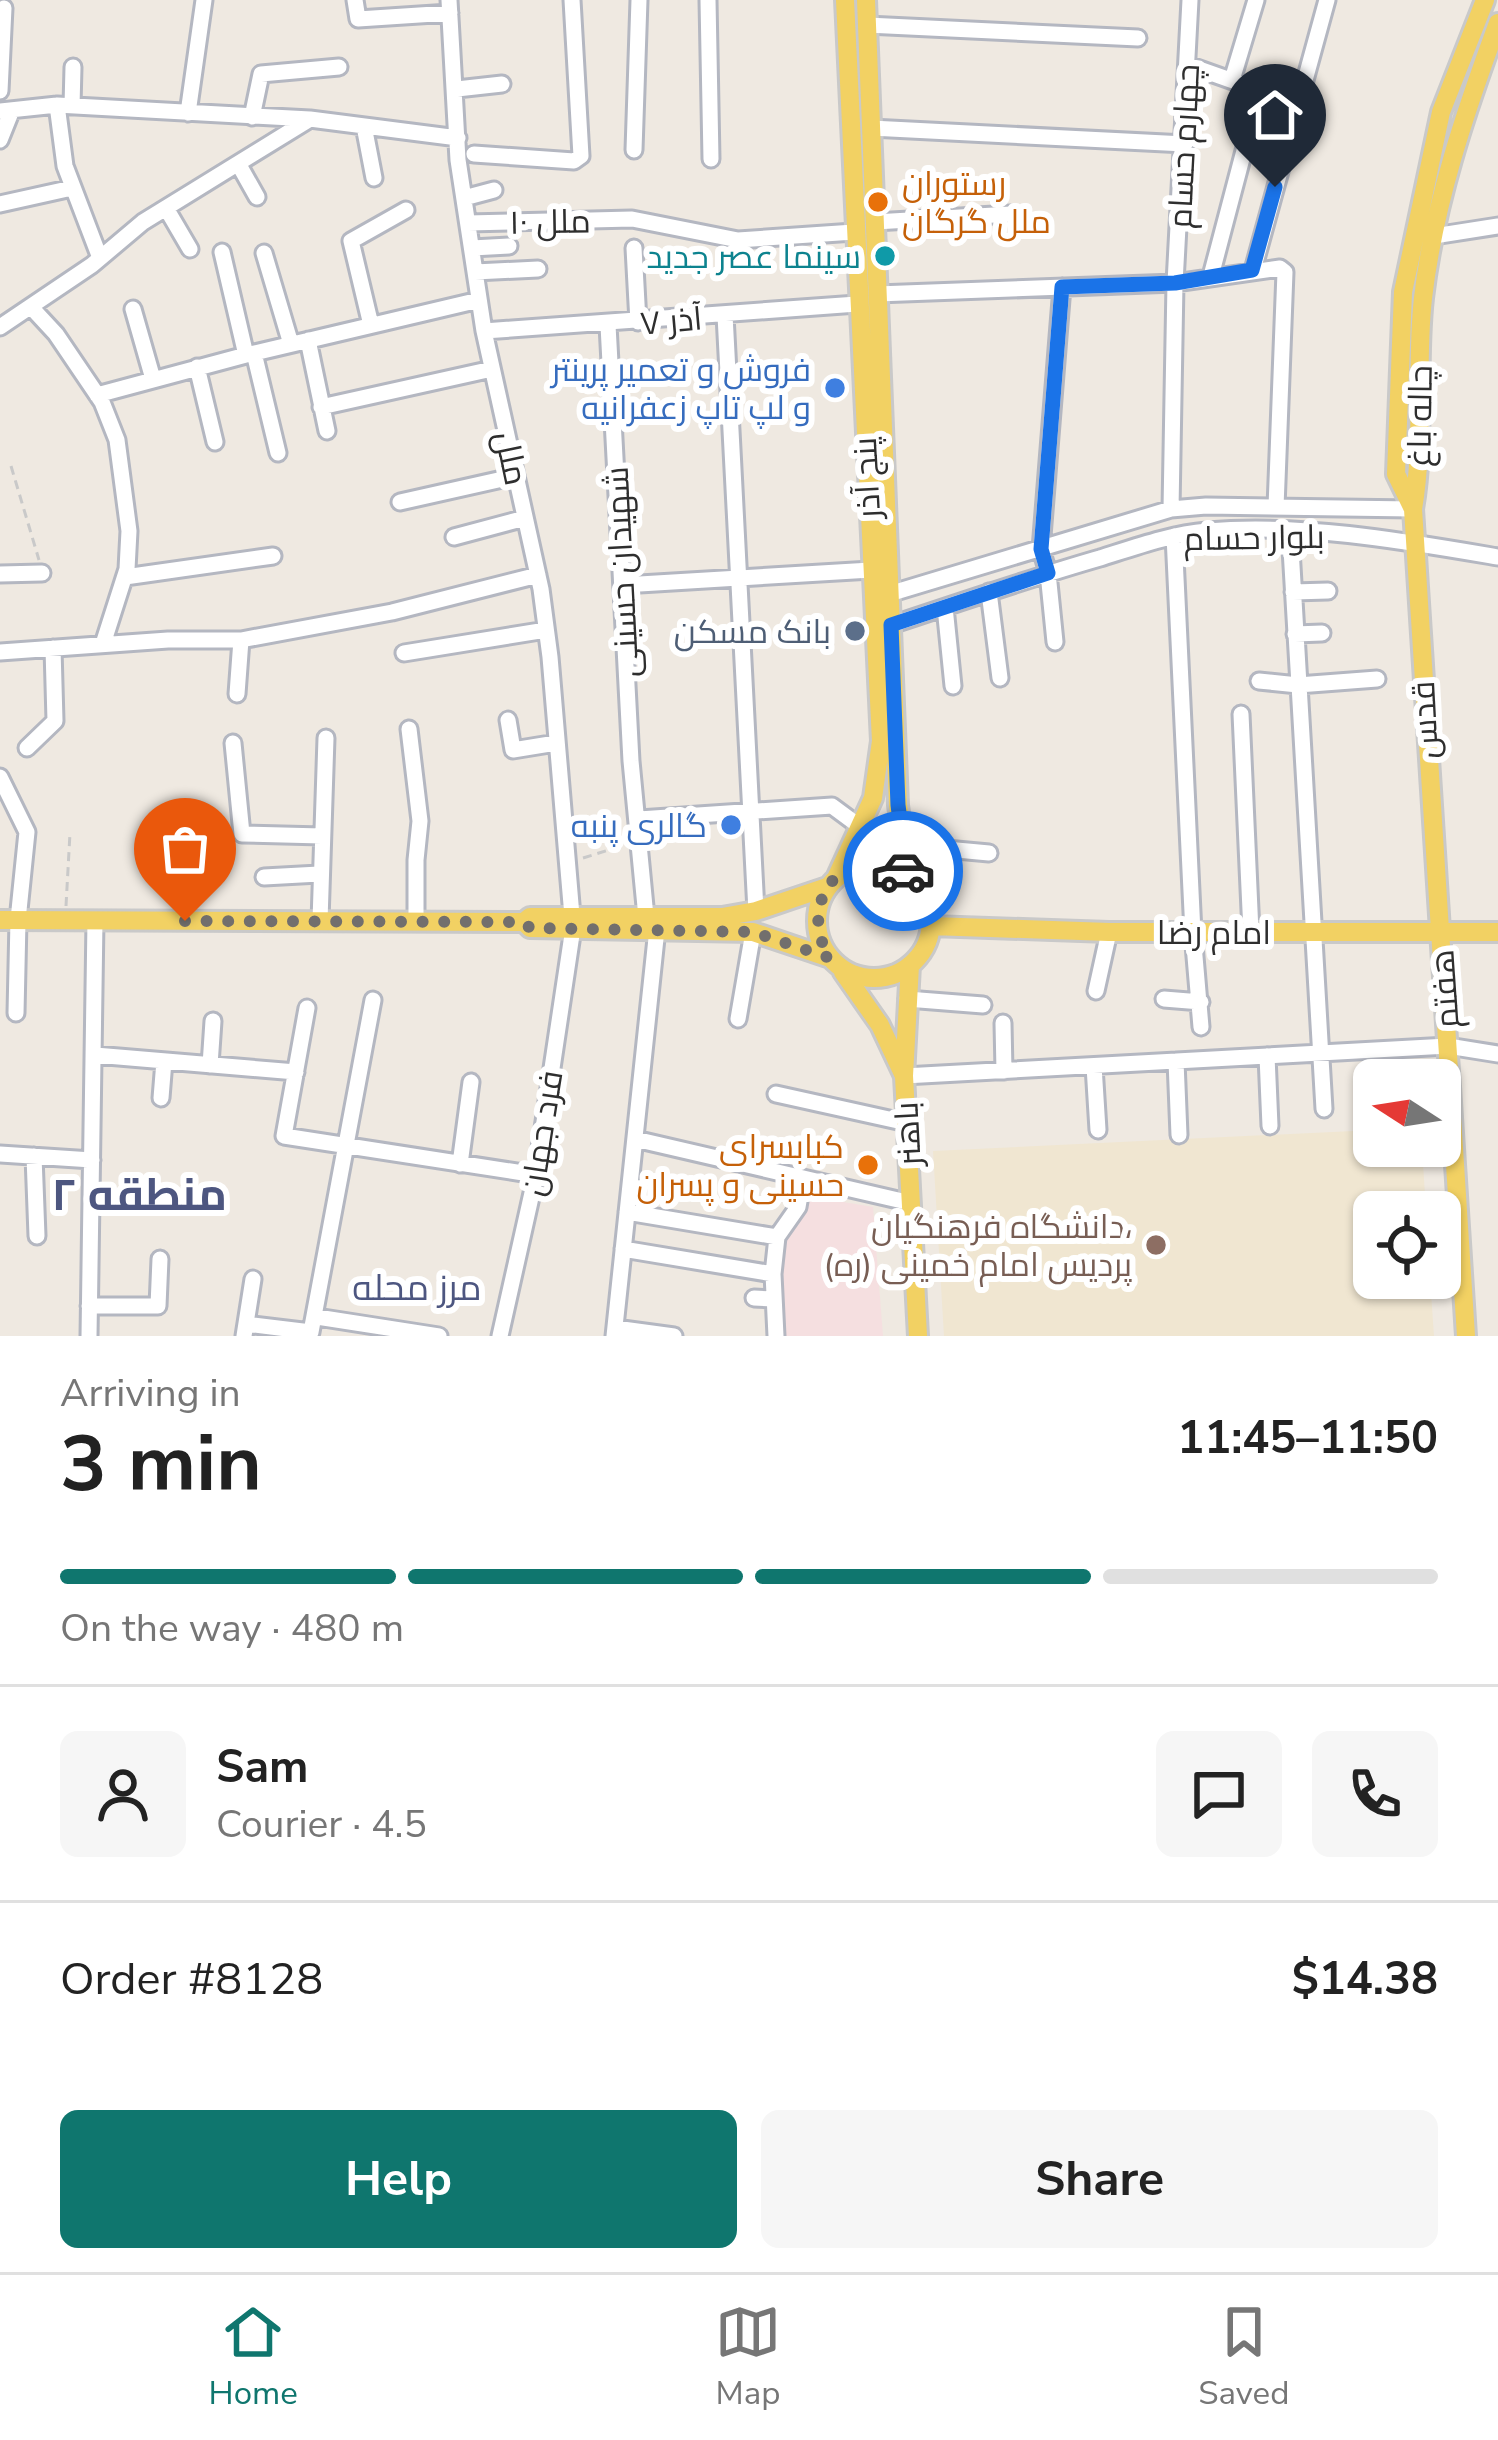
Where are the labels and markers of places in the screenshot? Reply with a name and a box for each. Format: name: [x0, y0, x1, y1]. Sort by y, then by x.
pin: [1224, 64, 1326, 187]
place label: رستوران ملل گرگان: [902, 162, 1051, 245]
marker: رستوران ملل گرگان: [865, 189, 891, 215]
place label: سینما عصر جدید: [646, 235, 861, 280]
marker: سینما عصر جدید: [872, 243, 898, 269]
place label: فروش و تعمیر پرینتر و لپ تاپ زعفرانیه: [549, 348, 811, 431]
marker: فروش و تعمیر پرینتر و لپ تاپ زعفرانیه: [822, 375, 848, 401]
place label: بانک مسکن: [674, 610, 831, 655]
marker: بانک مسکن: [842, 618, 868, 644]
pin: [134, 798, 236, 921]
place label: گالری پنبه: [571, 804, 707, 849]
marker: گالری پنبه: [718, 812, 744, 838]
place label: کبابسرای حسینی و پسران: [636, 1125, 844, 1208]
marker: کبابسرای حسینی و پسران: [855, 1152, 881, 1178]
place label: دانشگاه فرهنگیان، پردیس امام خمینی (ره): [823, 1205, 1132, 1288]
marker: دانشگاه فرهنگیان، پردیس امام خمینی (ره): [1143, 1232, 1169, 1258]

